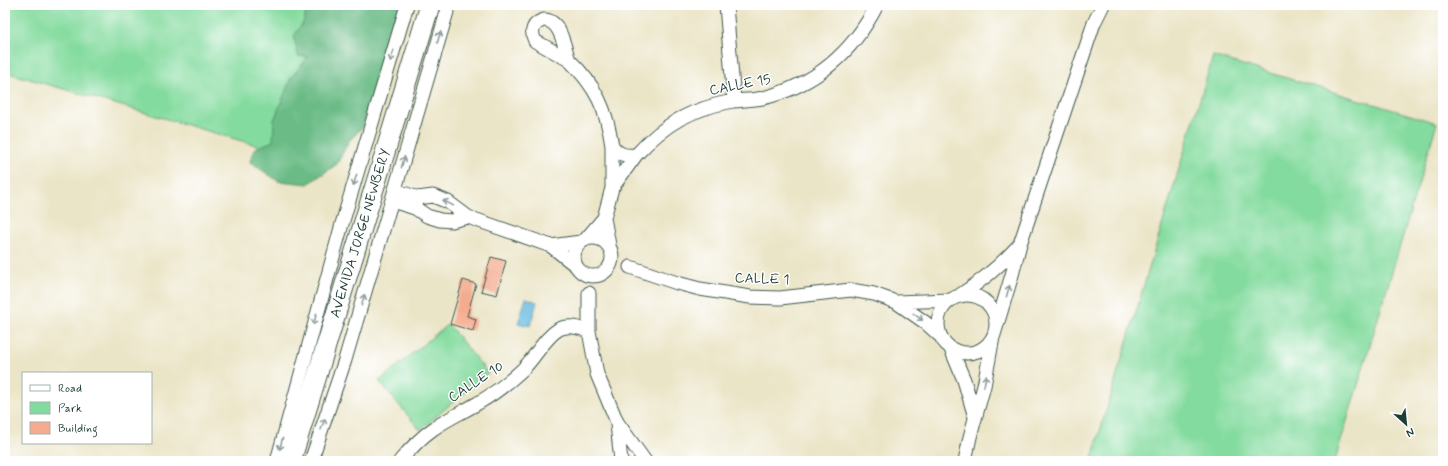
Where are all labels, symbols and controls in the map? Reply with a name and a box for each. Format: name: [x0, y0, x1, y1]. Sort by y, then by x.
one-way arrow: [436, 31, 443, 44]
one-way arrow: [388, 49, 395, 62]
street label: CALLE 15: [708, 70, 772, 100]
street label: AVENIDA JORGE NEWBERY: [326, 146, 395, 320]
one-way arrow: [400, 156, 407, 169]
one-way arrow: [351, 174, 358, 187]
one-way arrow: [442, 199, 454, 206]
street label: CALLE 1: [734, 269, 790, 289]
one-way arrow: [1005, 284, 1012, 297]
one-way arrow: [360, 294, 367, 307]
one-way arrow: [311, 312, 318, 325]
one-way arrow: [913, 313, 924, 321]
street label: CALLE 10: [445, 357, 507, 407]
legend: [22, 372, 152, 444]
one-way arrow: [981, 375, 989, 388]
text: Road: [58, 381, 82, 397]
text: Park: [58, 401, 82, 417]
north arrow: [1386, 404, 1426, 444]
one-way arrow: [319, 418, 327, 430]
text: Building: [58, 421, 98, 438]
text: N: [1404, 424, 1417, 440]
one-way arrow: [277, 438, 284, 451]

